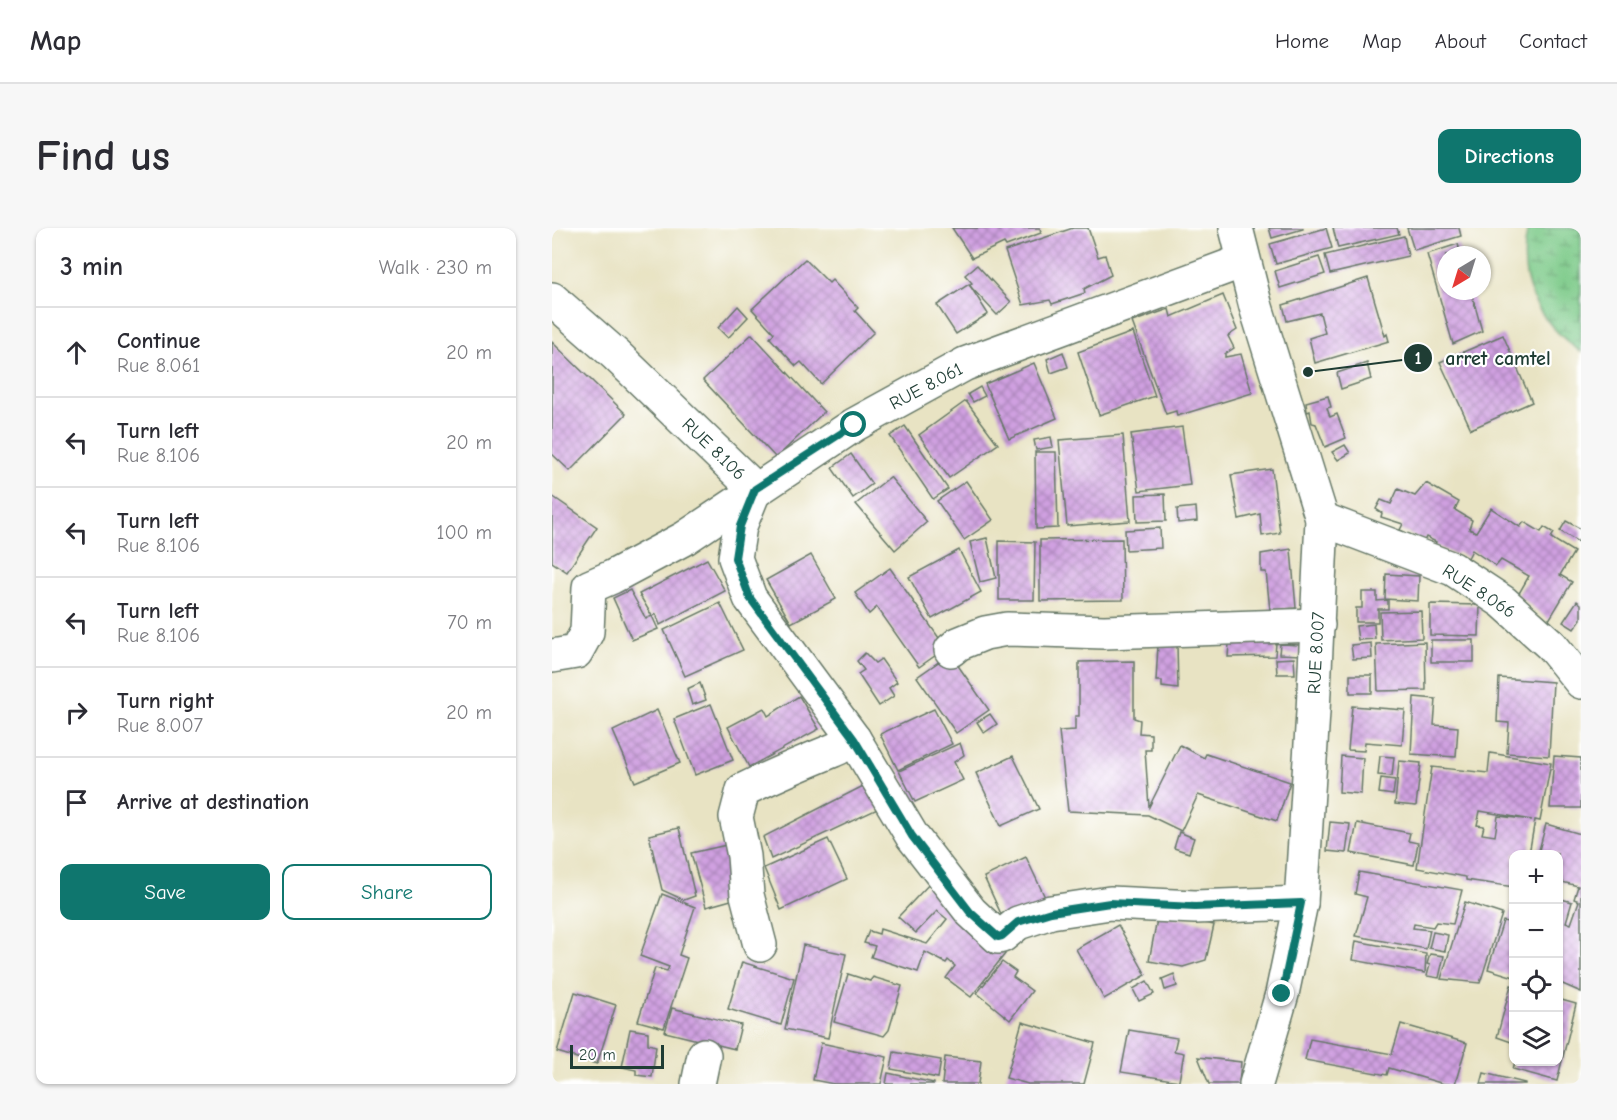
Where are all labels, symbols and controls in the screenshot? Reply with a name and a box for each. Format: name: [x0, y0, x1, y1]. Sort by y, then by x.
text: Map: [30, 25, 81, 57]
text: Home: [1275, 29, 1329, 53]
text: Map: [1362, 29, 1402, 53]
text: About: [1435, 29, 1486, 53]
text: Contact: [1519, 29, 1587, 53]
button: Directions: [1438, 129, 1581, 183]
text: Find us: [36, 132, 170, 181]
north arrow: [1437, 246, 1491, 300]
text: 3 min: [60, 252, 123, 282]
text: Walk · 230 m: [379, 256, 492, 279]
text: Continue: [117, 328, 200, 354]
icon: ahead: [60, 336, 93, 369]
callout: arret camtel: [1403, 339, 1562, 377]
text: 20 m: [446, 341, 492, 364]
text: arret camtel: [1445, 347, 1551, 370]
text: 1: [1414, 348, 1422, 369]
text: Rue 8.061: [117, 354, 200, 377]
street label: RUE 8.061: [886, 358, 966, 414]
route start: [840, 411, 866, 437]
street label: RUE 8.106: [678, 414, 750, 485]
text: Turn left: [117, 418, 199, 444]
icon: left: [60, 426, 93, 459]
text: 20 m: [446, 431, 492, 454]
text: Rue 8.106: [117, 444, 200, 467]
text: Turn left: [117, 508, 199, 534]
icon: left: [60, 516, 93, 549]
text: 100 m: [437, 521, 492, 544]
text: Rue 8.106: [117, 534, 200, 557]
street label: RUE 8.066: [1438, 560, 1519, 623]
text: Turn left: [117, 598, 199, 624]
icon: left: [60, 606, 93, 639]
text: 70 m: [447, 611, 492, 634]
street label: RUE 8.007: [1304, 611, 1329, 695]
text: Rue 8.106: [117, 624, 200, 647]
text: Turn right: [117, 688, 214, 714]
icon: right: [60, 696, 93, 729]
text: 20 m: [446, 701, 492, 724]
text: Rue 8.007: [117, 714, 203, 737]
icon: arrive: [60, 786, 93, 819]
text: Arrive at destination: [117, 789, 309, 815]
map controls: [1509, 850, 1563, 1066]
button: +: [1509, 850, 1563, 904]
button: Save: [60, 864, 270, 920]
button: Share: [282, 864, 492, 920]
button: −: [1509, 904, 1563, 958]
button: locate: [1509, 958, 1563, 1012]
route end: [1268, 980, 1294, 1006]
button: layers: [1509, 1012, 1563, 1066]
scale bar: [570, 1042, 664, 1070]
text: 20 m: [579, 1046, 616, 1064]

